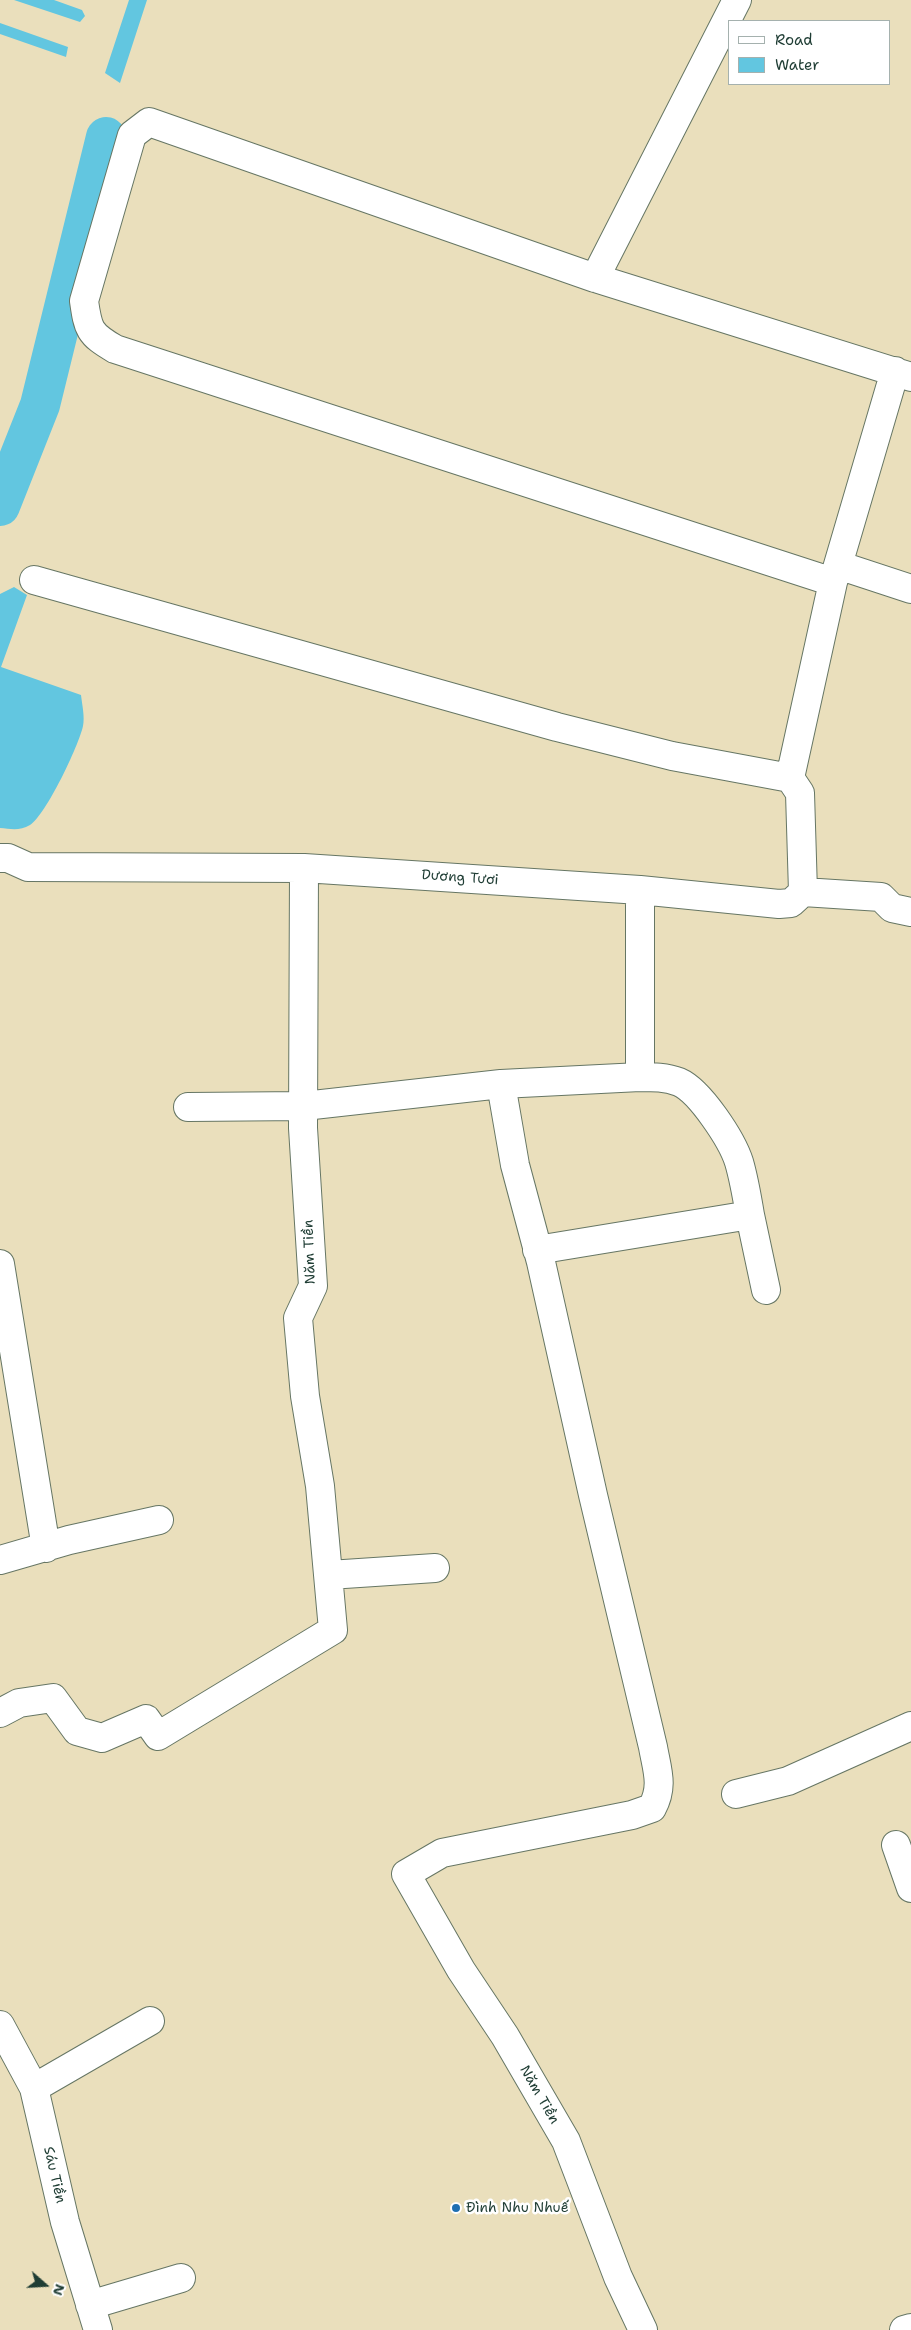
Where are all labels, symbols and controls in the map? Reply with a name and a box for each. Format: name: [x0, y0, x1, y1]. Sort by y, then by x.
legend: [728, 20, 891, 85]
text: Road: [775, 30, 813, 50]
text: Water: [775, 55, 819, 75]
street label: Dương Tươi: [421, 867, 499, 889]
street label: Năm Tiền: [300, 1219, 320, 1285]
street label: Năm Tiền: [516, 2063, 562, 2127]
street label: Sáu Tiền: [39, 2145, 69, 2205]
place label: Đình Nhu Nhuế: [466, 2200, 569, 2216]
marker: Đình Nhu Nhuế: [450, 2202, 462, 2214]
north arrow: [20, 2260, 70, 2310]
text: N: [49, 2282, 69, 2298]

